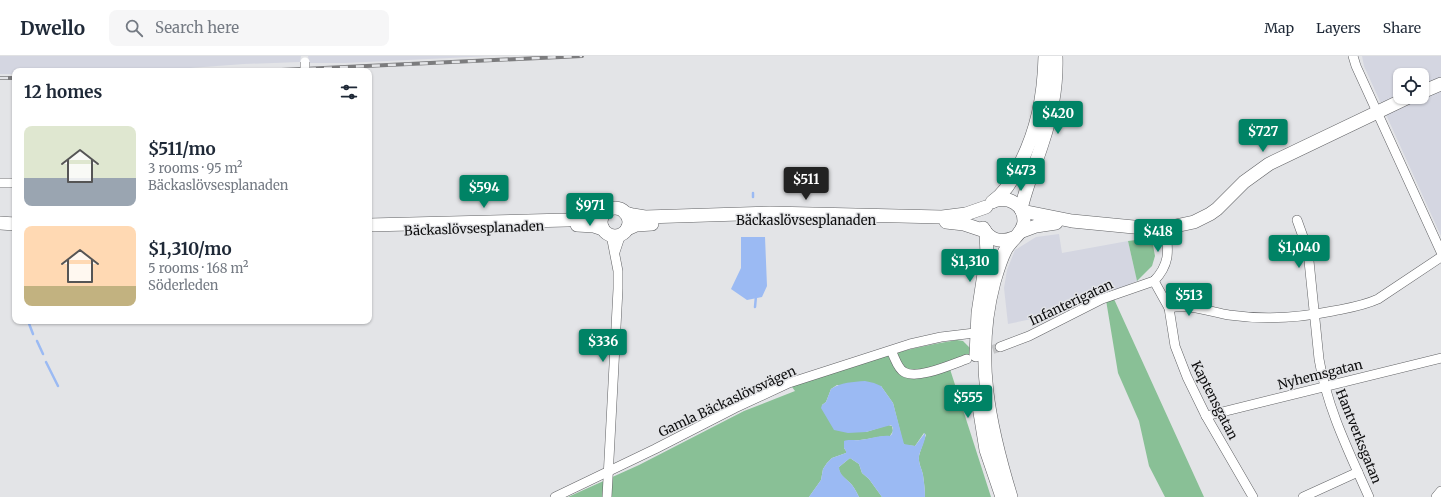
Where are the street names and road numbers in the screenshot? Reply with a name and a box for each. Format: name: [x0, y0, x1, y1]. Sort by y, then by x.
street label: Bäckaslövsesplanaden: [736, 212, 877, 229]
street label: Bäckaslövsesplanaden: [404, 218, 545, 239]
street label: Infanterigatan: [1027, 275, 1116, 329]
street label: Nyhemsgatan: [1276, 356, 1365, 393]
street label: Kaptensgatan: [1187, 358, 1242, 443]
street label: Gamla Bäckaslövsvägen: [656, 362, 799, 441]
street label: Hantverksgatan: [1332, 386, 1385, 486]

